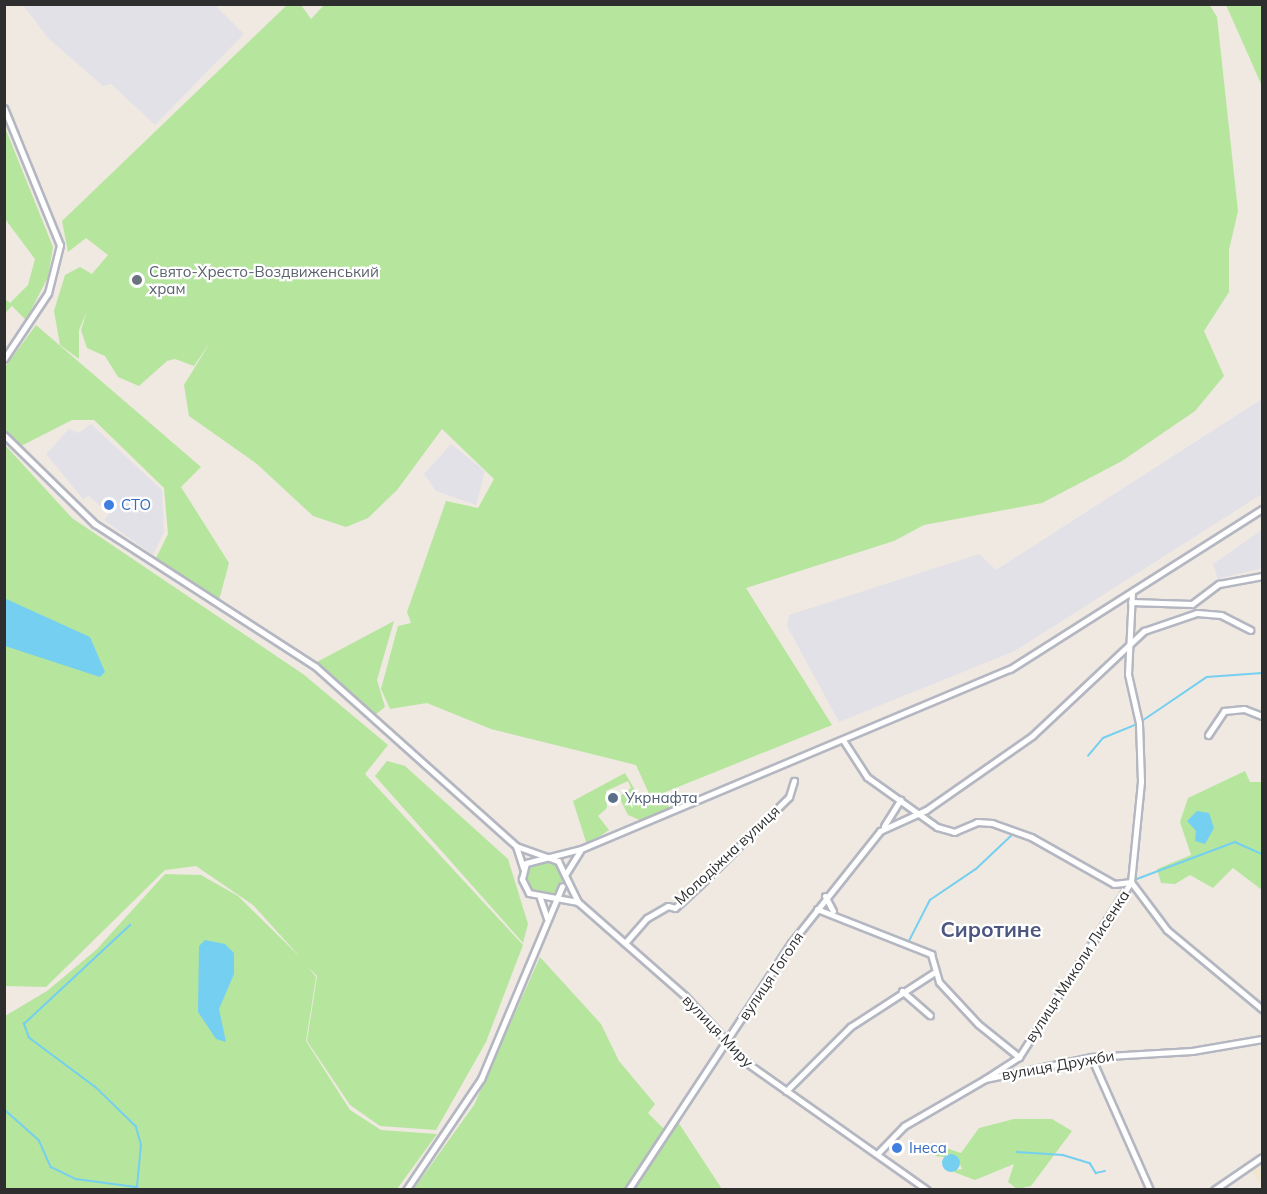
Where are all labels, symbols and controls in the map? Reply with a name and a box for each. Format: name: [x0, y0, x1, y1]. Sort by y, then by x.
place label: Свято-Хресто-Воздвиженський храм: [149, 262, 379, 297]
marker: Свято-Хресто-Воздвиженський храм: [130, 273, 144, 287]
place label: СТО: [121, 496, 151, 514]
marker: СТО: [102, 498, 116, 512]
place label: Укрнафта: [625, 789, 698, 807]
marker: Укрнафта: [606, 791, 620, 805]
street label: Молодіжна вулиця: [671, 802, 783, 908]
street label: вулиця Миколи Лисенка: [1021, 887, 1133, 1045]
district label: Сиротине: [940, 916, 1042, 942]
street label: вулиця Гоголя: [735, 928, 807, 1024]
street label: вулиця Миру: [679, 991, 757, 1071]
street label: вулиця Дружби: [1000, 1046, 1116, 1084]
place label: Інеса: [909, 1139, 947, 1157]
marker: Інеса: [890, 1141, 904, 1155]

